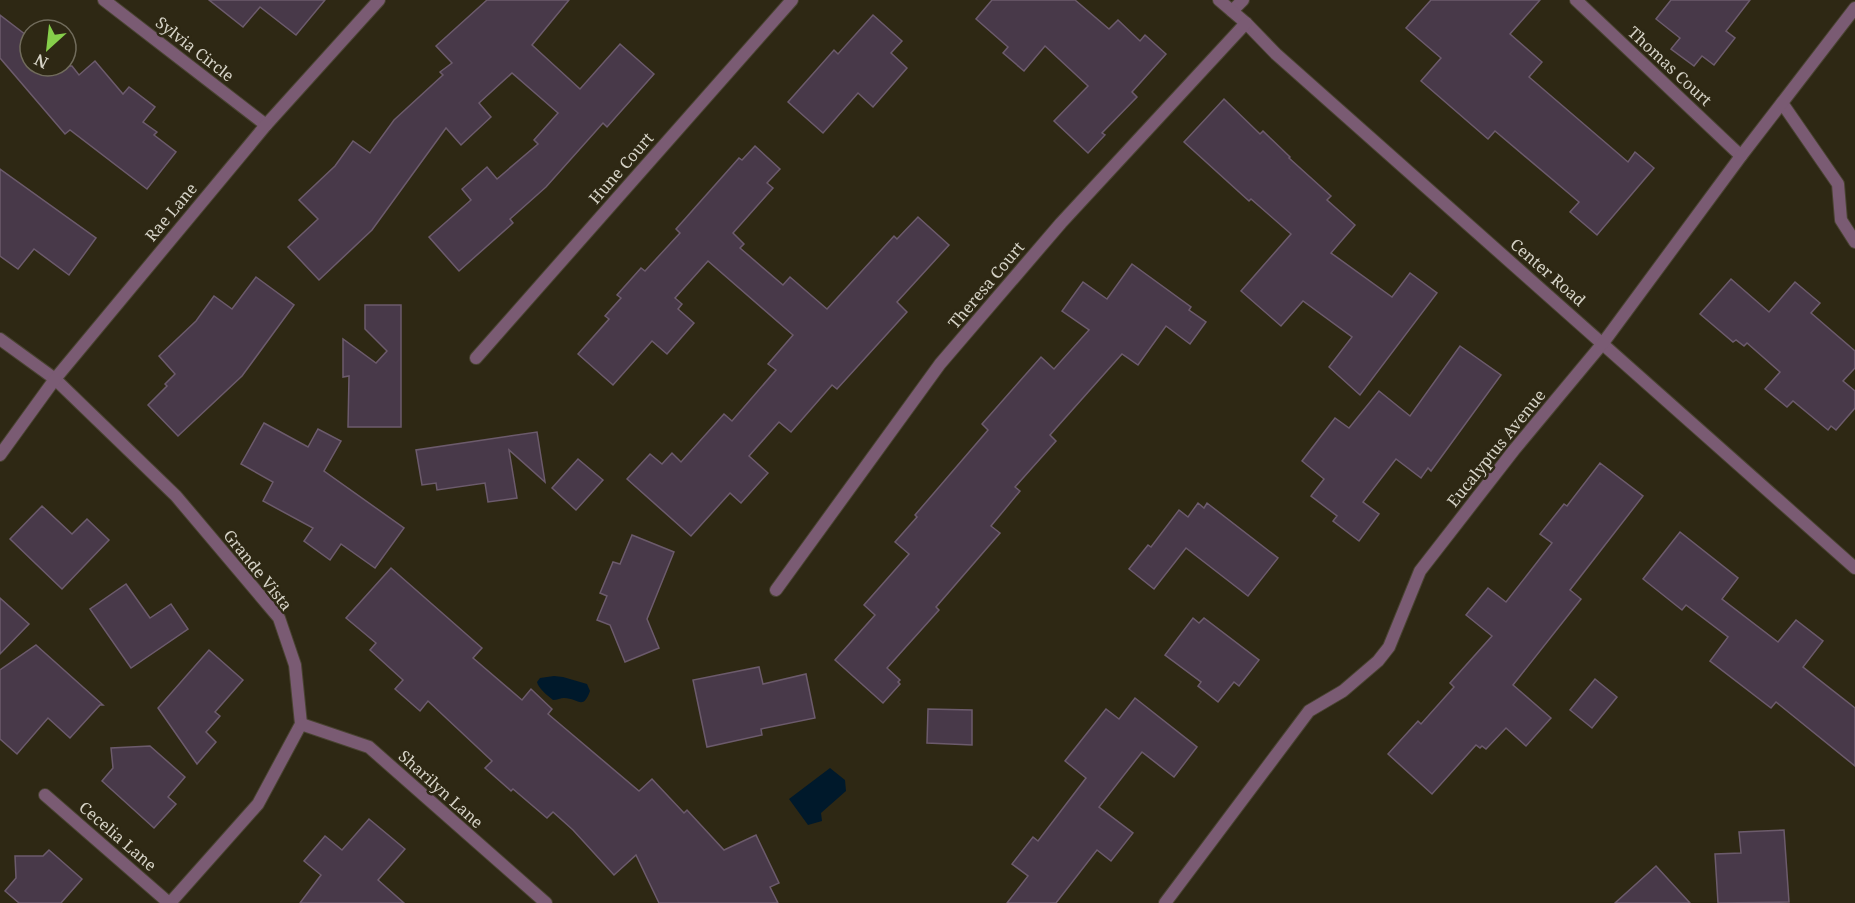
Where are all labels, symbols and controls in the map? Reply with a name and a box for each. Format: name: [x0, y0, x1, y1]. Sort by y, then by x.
street label: Sylvia Circle: [151, 11, 239, 87]
north arrow: [18, 18, 78, 78]
street label: Thomas Court: [1623, 21, 1717, 111]
text: N: [30, 49, 52, 74]
street label: Hune Court: [584, 127, 658, 209]
street label: Rae Lane: [140, 178, 202, 246]
street label: Center Road: [1506, 233, 1590, 311]
street label: Theresa Court: [943, 237, 1029, 333]
street label: Eucalyptus Avenue: [1442, 385, 1550, 511]
street label: Grande Vista: [219, 525, 297, 615]
street label: Sharilyn Lane: [394, 745, 488, 833]
street label: Cecelia Lane: [75, 796, 161, 876]

